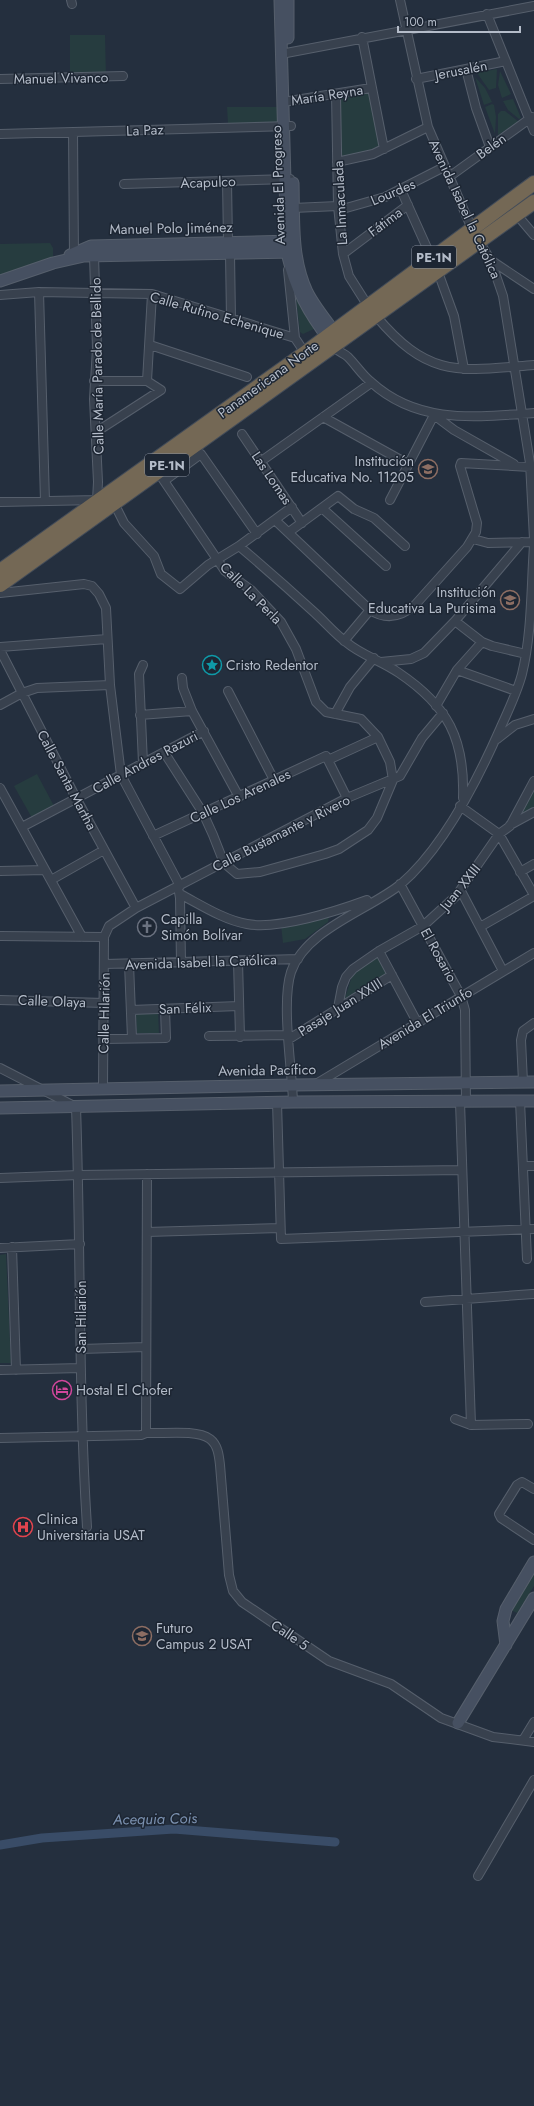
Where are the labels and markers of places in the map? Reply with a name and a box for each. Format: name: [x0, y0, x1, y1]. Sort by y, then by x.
place label: Institución Educativa No. 11205: [290, 451, 414, 487]
school or university icon: Institución Educativa No. 11205: [417, 458, 439, 480]
place label: Institución Educativa La Purisima: [368, 582, 496, 618]
school or university icon: Institución Educativa La Purisima: [499, 589, 521, 611]
place icon: Cristo Redentor: [201, 654, 223, 676]
place label: Cristo Redentor: [226, 655, 318, 675]
place label: Capilla Simón Bolívar: [161, 909, 243, 945]
church icon: Capilla Simón Bolívar: [136, 916, 158, 938]
hotel icon: Hostal El Chofer: [51, 1379, 73, 1401]
place label: Hostal El Chofer: [76, 1380, 173, 1400]
place label: Clinica Universitaria USAT: [37, 1509, 145, 1545]
hospital icon: Clinica Universitaria USAT: [12, 1516, 34, 1538]
place label: Futuro Campus 2 USAT: [156, 1618, 252, 1654]
school or university icon: Futuro Campus 2 USAT: [131, 1625, 153, 1647]

